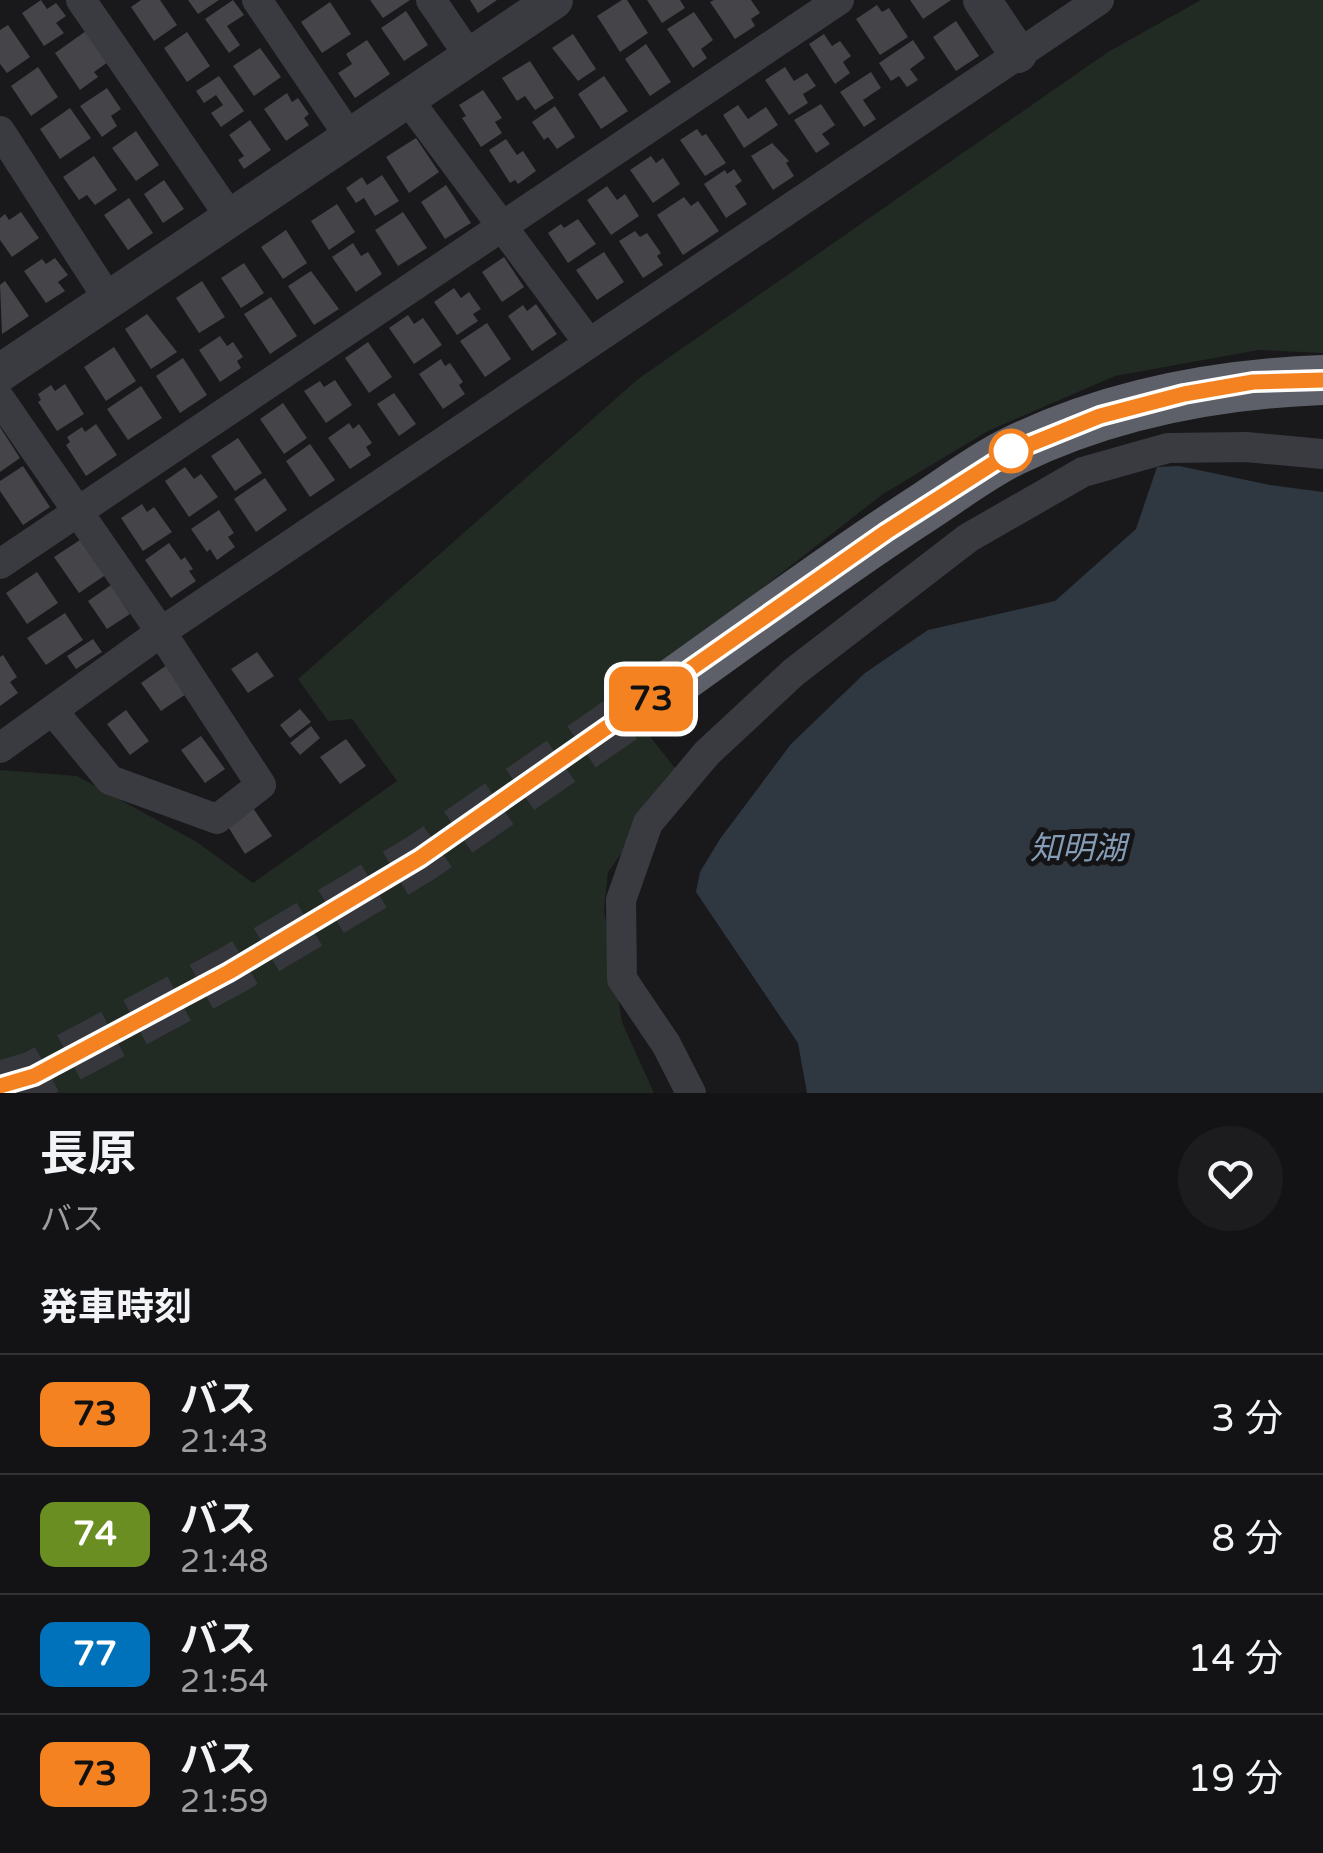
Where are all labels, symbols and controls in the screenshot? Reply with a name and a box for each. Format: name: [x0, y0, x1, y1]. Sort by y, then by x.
unlabelled marker: [990, 430, 1032, 472]
line badge: 73: [606, 666, 696, 732]
text: 73: [629, 678, 673, 720]
water label: 知明湖: [1030, 830, 1131, 868]
text: 長原: [40, 1126, 136, 1184]
button: heart: [1178, 1126, 1283, 1231]
text: バス: [40, 1201, 104, 1239]
text: 発車時刻: [40, 1285, 192, 1331]
text: バス: [180, 1377, 256, 1423]
text: 73: [73, 1393, 117, 1435]
text: 3 分: [1211, 1396, 1283, 1442]
text: 21:43: [180, 1423, 269, 1461]
text: バス: [180, 1497, 256, 1543]
text: 74: [73, 1513, 117, 1555]
text: 8 分: [1211, 1516, 1283, 1562]
text: 21:48: [180, 1543, 269, 1581]
text: バス: [180, 1617, 256, 1663]
text: 77: [73, 1633, 117, 1675]
text: 14 分: [1187, 1636, 1283, 1682]
text: 21:54: [180, 1663, 269, 1701]
text: バス: [180, 1737, 256, 1783]
text: 73: [73, 1753, 117, 1795]
text: 19 分: [1187, 1756, 1283, 1802]
text: 21:59: [180, 1783, 269, 1821]

